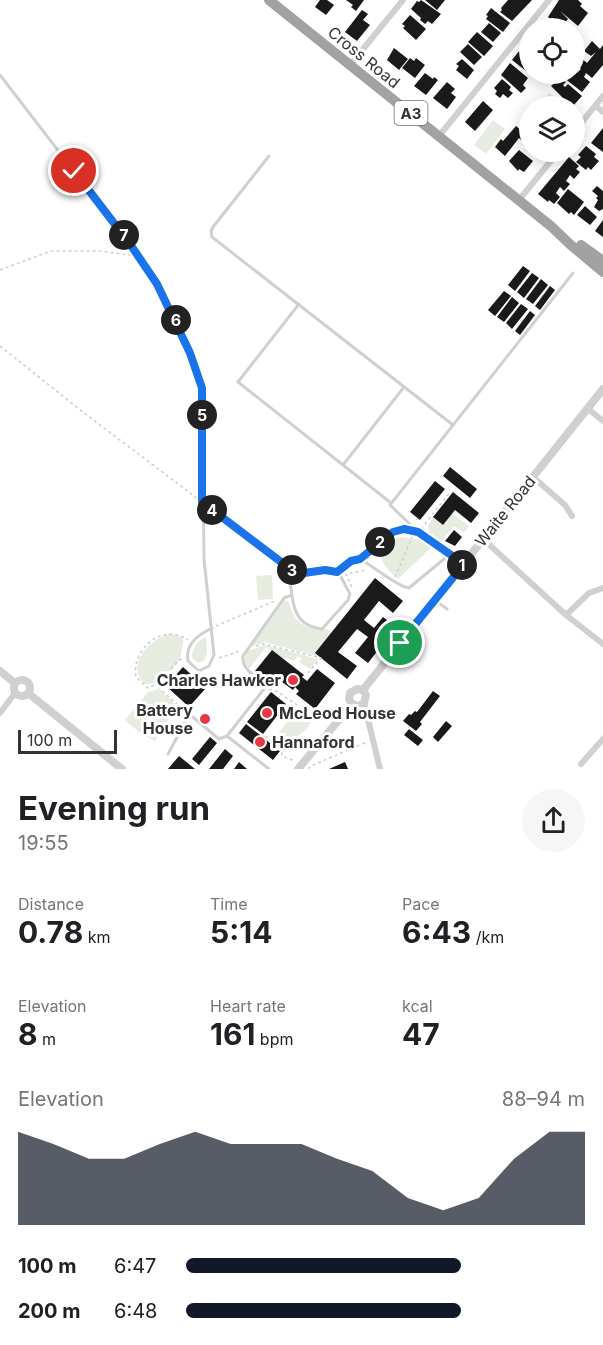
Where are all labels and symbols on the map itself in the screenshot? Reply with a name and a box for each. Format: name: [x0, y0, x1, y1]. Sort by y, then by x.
street label: Cross Road: [324, 22, 404, 92]
road number: A3: [394, 101, 428, 125]
pin: [48, 145, 99, 196]
pin: 7: [109, 220, 139, 250]
pin: 6: [161, 305, 191, 335]
pin: 5: [187, 400, 217, 430]
street label: Waite Road: [470, 472, 540, 550]
pin: 4: [197, 495, 227, 525]
pin: 2: [365, 527, 395, 557]
pin: 1: [447, 550, 477, 580]
pin: 3: [277, 555, 307, 585]
pin: [374, 617, 425, 668]
place label: Charles Hawker: [157, 670, 281, 690]
marker: Charles Hawker: [286, 673, 300, 687]
place label: Battery House: [136, 700, 193, 738]
place label: McLeod House: [279, 703, 396, 723]
marker: McLeod House: [260, 706, 274, 720]
marker: Battery House: [198, 712, 212, 726]
scale bar: [18, 727, 117, 754]
place label: Hannaford: [272, 732, 355, 752]
marker: Hannaford: [253, 735, 267, 749]

